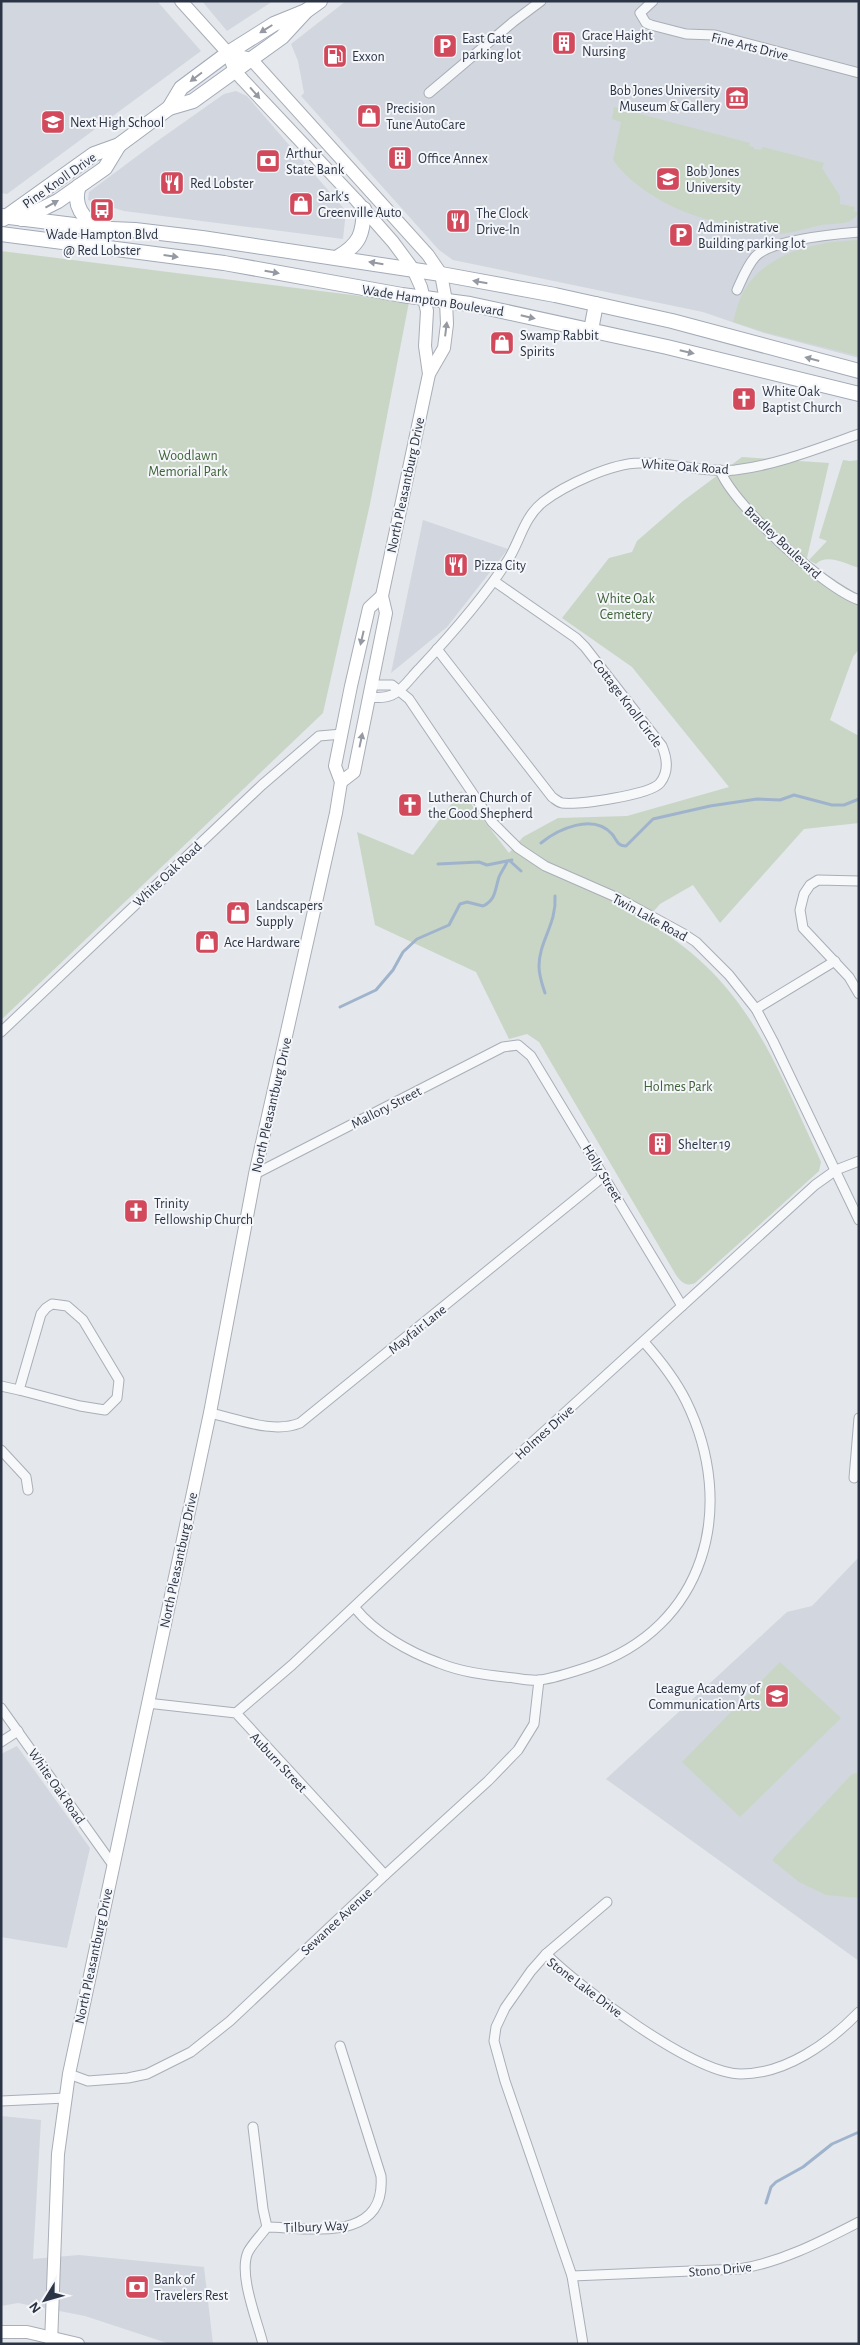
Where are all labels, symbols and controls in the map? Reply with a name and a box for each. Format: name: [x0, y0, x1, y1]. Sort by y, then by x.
one-way arrow: [259, 24, 272, 34]
place label: Grace Haight Nursing: [582, 29, 653, 59]
building icon: Grace Haight Nursing: [551, 30, 577, 56]
street label: Fine Arts Drive: [710, 31, 790, 63]
place label: East Gate parking lot: [462, 32, 521, 62]
parking icon: East Gate parking lot: [432, 33, 458, 59]
fuel station icon: Exxon: [322, 43, 348, 69]
place label: Exxon: [352, 50, 385, 64]
one-way arrow: [189, 72, 203, 82]
place label: Bob Jones University Museum & Gallery: [609, 84, 720, 114]
museum icon: Bob Jones University Museum & Gallery: [724, 85, 750, 111]
one-way arrow: [249, 86, 260, 99]
place label: Precision Tune AutoCare: [386, 102, 465, 132]
shop icon: Precision Tune AutoCare: [356, 103, 382, 129]
school or university icon: Next High School: [40, 109, 66, 135]
place label: Next High School: [70, 116, 164, 130]
building icon: Office Annex: [387, 145, 413, 171]
place label: Arthur State Bank: [286, 147, 345, 177]
bank icon: Arthur State Bank: [255, 148, 281, 174]
street label: Pine Knoll Drive: [20, 150, 99, 211]
place label: Office Annex: [418, 152, 488, 166]
place label: Bob Jones University: [686, 165, 741, 195]
school or university icon: Bob Jones University: [655, 166, 681, 192]
restaurant icon: Red Lobster: [159, 170, 185, 196]
place label: Red Lobster: [190, 177, 254, 191]
place label: Sark's Greenville Auto: [318, 190, 402, 220]
shop icon: Sark's Greenville Auto: [288, 191, 314, 217]
bus stop icon: Wade Hampton Blvd @ Red Lobster: [89, 197, 115, 223]
one-way arrow: [45, 200, 59, 208]
place label: The Clock Drive-In: [476, 207, 529, 237]
restaurant icon: The Clock Drive-In: [445, 208, 471, 234]
place label: Administrative Building parking lot: [698, 221, 806, 251]
parking icon: Administrative Building parking lot: [668, 222, 694, 248]
place label: Wade Hampton Blvd @ Red Lobster: [46, 228, 158, 258]
one-way arrow: [163, 253, 179, 261]
one-way arrow: [367, 259, 383, 267]
one-way arrow: [264, 268, 279, 276]
one-way arrow: [471, 277, 487, 285]
street label: Wade Hampton Boulevard: [361, 283, 505, 319]
one-way arrow: [521, 313, 536, 321]
one-way arrow: [442, 321, 450, 337]
place label: Swamp Rabbit Spirits: [520, 329, 599, 359]
shop icon: Swamp Rabbit Spirits: [489, 330, 515, 356]
one-way arrow: [680, 348, 695, 356]
one-way arrow: [804, 354, 819, 362]
place label: White Oak Baptist Church: [762, 385, 842, 415]
church icon: White Oak Baptist Church: [731, 386, 757, 412]
street label: North Pleasantburg Drive: [385, 416, 427, 554]
park label: Woodlawn Memorial Park: [148, 449, 228, 479]
street label: White Oak Road: [641, 457, 729, 477]
street label: Bradley Boulevard: [741, 504, 823, 582]
restaurant icon: Pizza City: [443, 552, 469, 578]
place label: Pizza City: [474, 559, 526, 573]
park label: White Oak Cemetery: [597, 592, 656, 622]
one-way arrow: [358, 631, 366, 646]
street label: Cottage Knoll Circle: [590, 657, 665, 750]
one-way arrow: [357, 731, 365, 747]
place label: Lutheran Church of the Good Shepherd: [428, 791, 533, 821]
church icon: Lutheran Church of the Good Shepherd: [397, 792, 423, 818]
street label: White Oak Road: [131, 840, 205, 910]
street label: Twin Lake Road: [610, 892, 689, 944]
place label: Landscapers Supply: [256, 899, 323, 929]
shop icon: Landscapers Supply: [225, 900, 251, 926]
shop icon: Ace Hardware: [194, 929, 220, 955]
place label: Ace Hardware: [224, 936, 300, 950]
street label: North Pleasantburg Drive: [250, 1036, 294, 1174]
park label: Holmes Park: [644, 1080, 713, 1094]
street label: Mallory Street: [349, 1084, 424, 1132]
building icon: Shelter 19: [647, 1131, 673, 1157]
place label: Shelter 19: [678, 1138, 731, 1152]
street label: Holly Street: [580, 1142, 625, 1205]
place label: Trinity Fellowship Church: [154, 1197, 253, 1227]
church icon: Trinity Fellowship Church: [123, 1198, 149, 1224]
street label: Mayfair Lane: [386, 1302, 449, 1357]
street label: Holmes Drive: [513, 1403, 577, 1463]
street label: North Pleasantburg Drive: [158, 1491, 200, 1629]
place label: League Academy of Communication Arts: [648, 1682, 761, 1712]
school or university icon: League Academy of Communication Arts: [764, 1683, 790, 1709]
street label: Auburn Street: [247, 1730, 310, 1796]
street label: White Oak Road: [25, 1747, 87, 1827]
street label: Sewanee Avenue: [298, 1885, 375, 1958]
street label: North Pleasantburg Drive: [73, 1887, 115, 2025]
street label: Stone Lake Drive: [544, 1955, 625, 2020]
street label: Tilbury Way: [283, 2219, 349, 2235]
street label: Stono Drive: [688, 2260, 752, 2280]
place label: Bank of Travelers Rest: [154, 2273, 229, 2303]
bank icon: Bank of Travelers Rest: [124, 2274, 150, 2300]
north arrow: [20, 2275, 70, 2325]
text: N: [27, 2299, 44, 2315]

